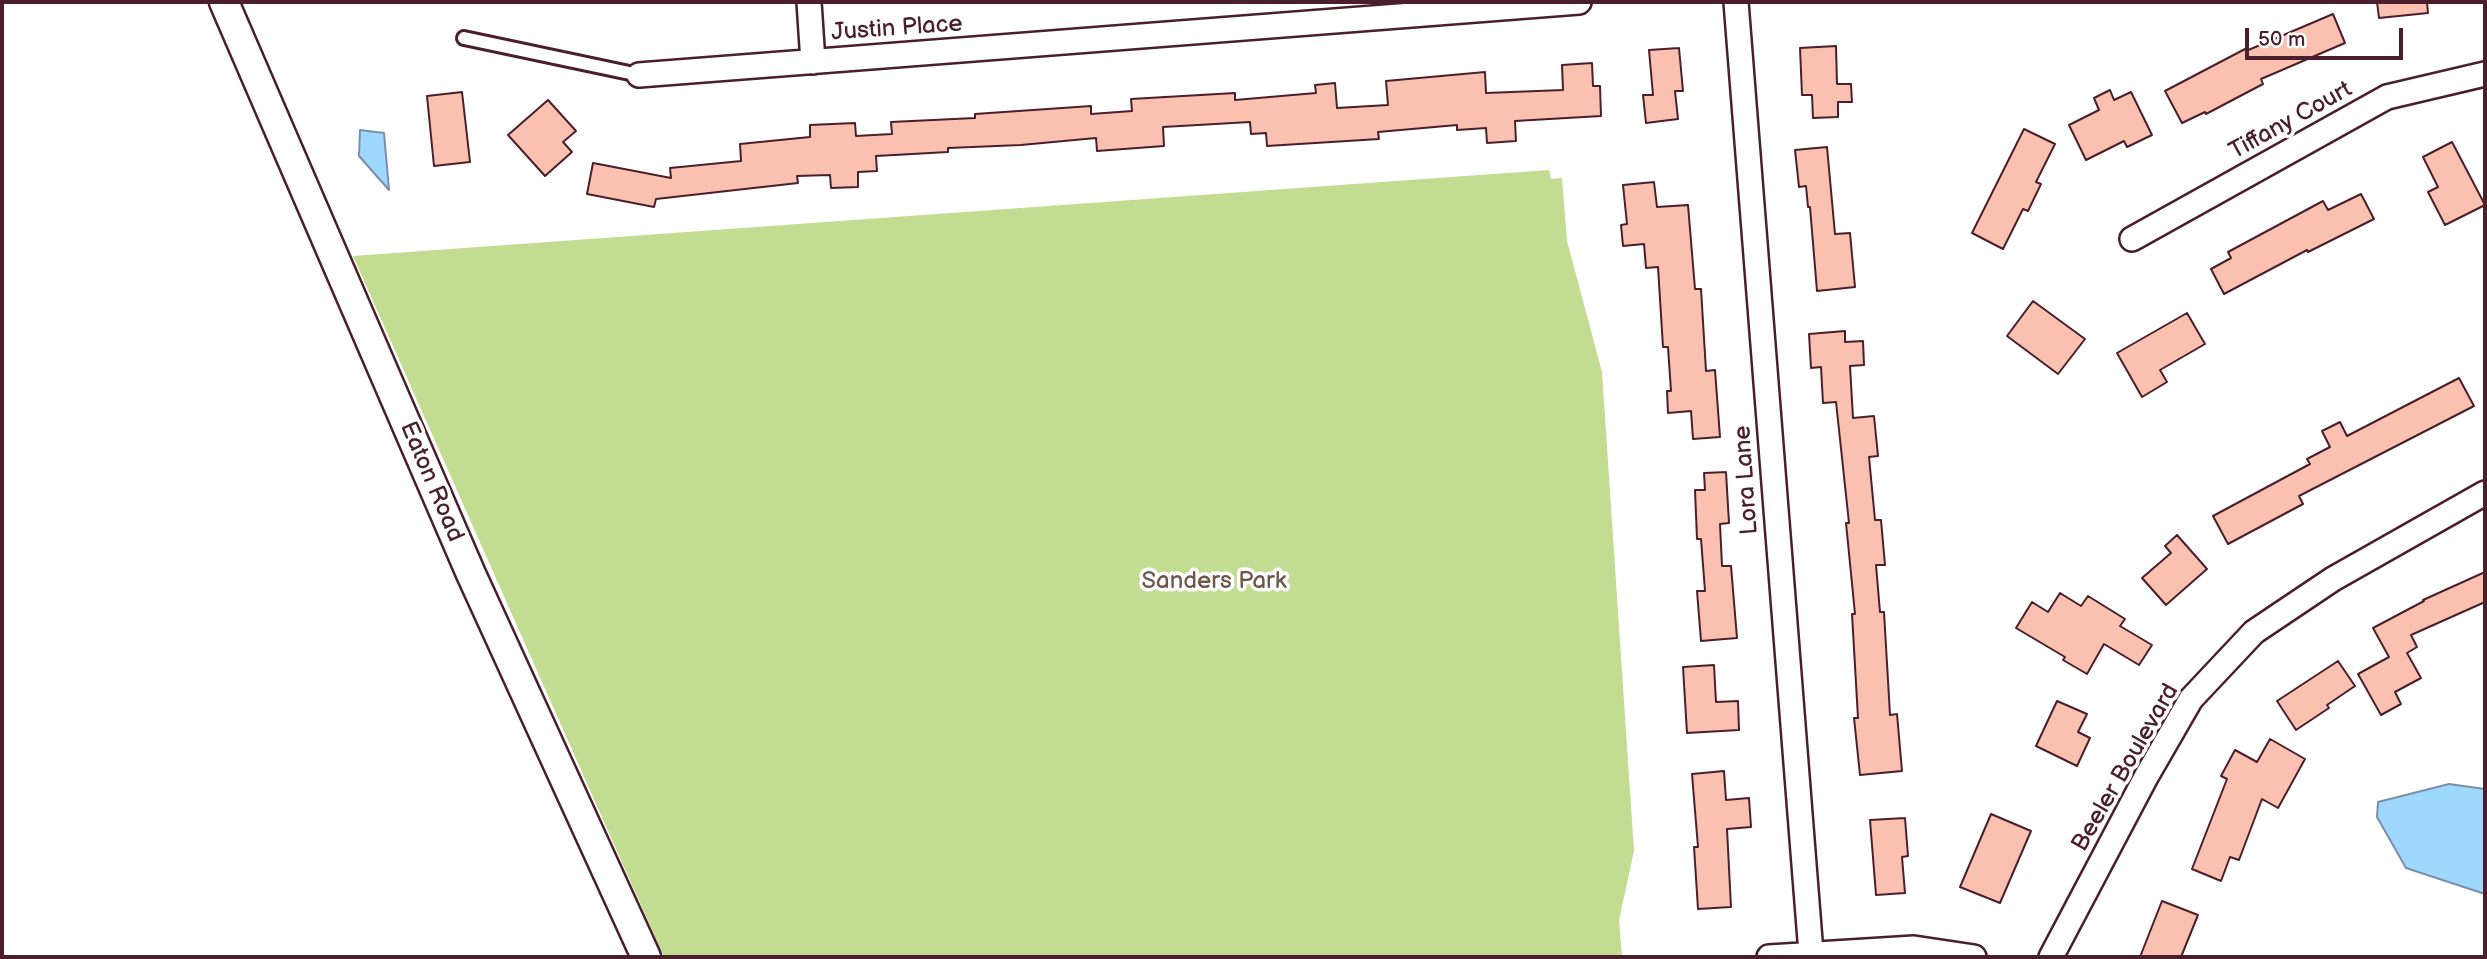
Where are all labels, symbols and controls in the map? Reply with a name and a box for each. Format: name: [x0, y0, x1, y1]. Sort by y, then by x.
street label: Justin Place: [830, 10, 964, 48]
scale bar: [2249, 14, 2406, 58]
text: 50 m: [2258, 27, 2305, 52]
street label: Tiffany Court: [2225, 75, 2357, 167]
street label: Eaton Road: [393, 418, 469, 546]
street label: Lora Lane: [1729, 424, 1765, 536]
park label: Sanders Park: [1142, 568, 1286, 596]
street label: Beeler Boulevard: [2066, 679, 2186, 857]

